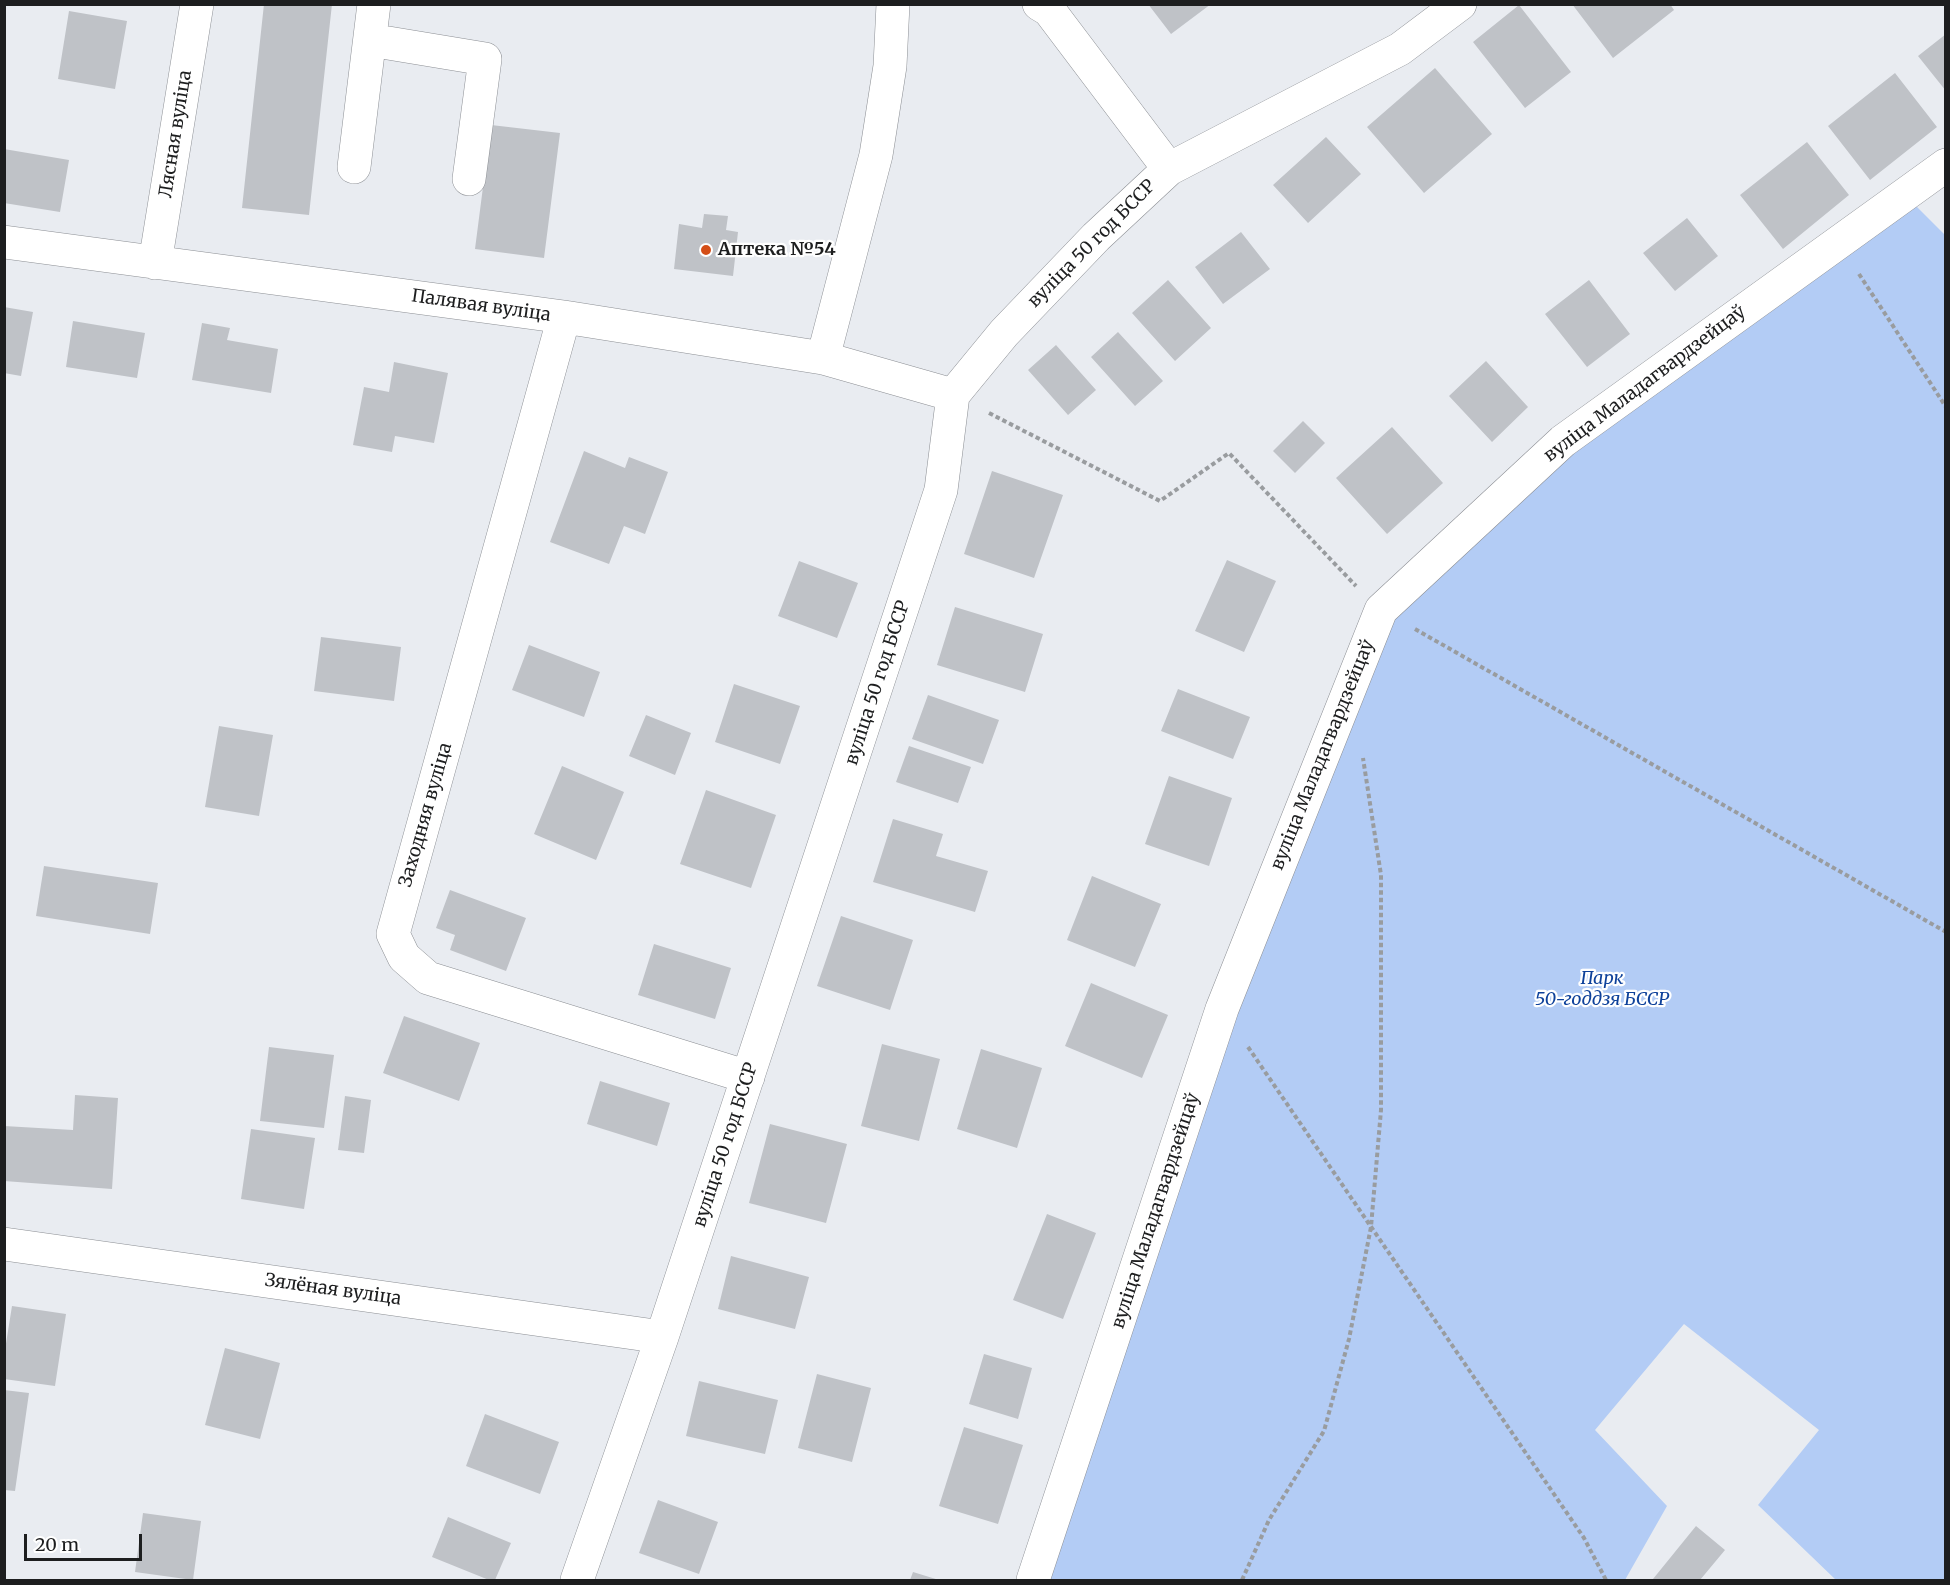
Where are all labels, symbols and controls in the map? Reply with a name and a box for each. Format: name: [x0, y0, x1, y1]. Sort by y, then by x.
street label: Лясная вуліца: [155, 69, 197, 199]
street label: вуліца 50 год БССР: [1024, 176, 1160, 312]
place label: Аптека №54: [718, 239, 836, 261]
marker: Аптека №54: [699, 243, 713, 257]
street label: Палявая вуліца: [410, 286, 552, 326]
street label: вуліца Маладагвардзейцаў: [1540, 301, 1750, 467]
street label: вуліца 50 год БССР: [841, 598, 915, 768]
street label: вуліца Маладагвардзейцаў: [1267, 637, 1379, 873]
street label: Заходняя вуліца: [395, 740, 457, 890]
park label: Парк 50-годдзя БССР: [1535, 968, 1669, 1010]
street label: вуліца 50 год БССР: [689, 1060, 763, 1230]
street label: вуліца Маладагвардзейцаў: [1108, 1090, 1204, 1332]
street label: Зялёная вуліца: [264, 1270, 402, 1310]
scale bar: [27, 1522, 146, 1560]
text: 20 m: [35, 1533, 79, 1556]

